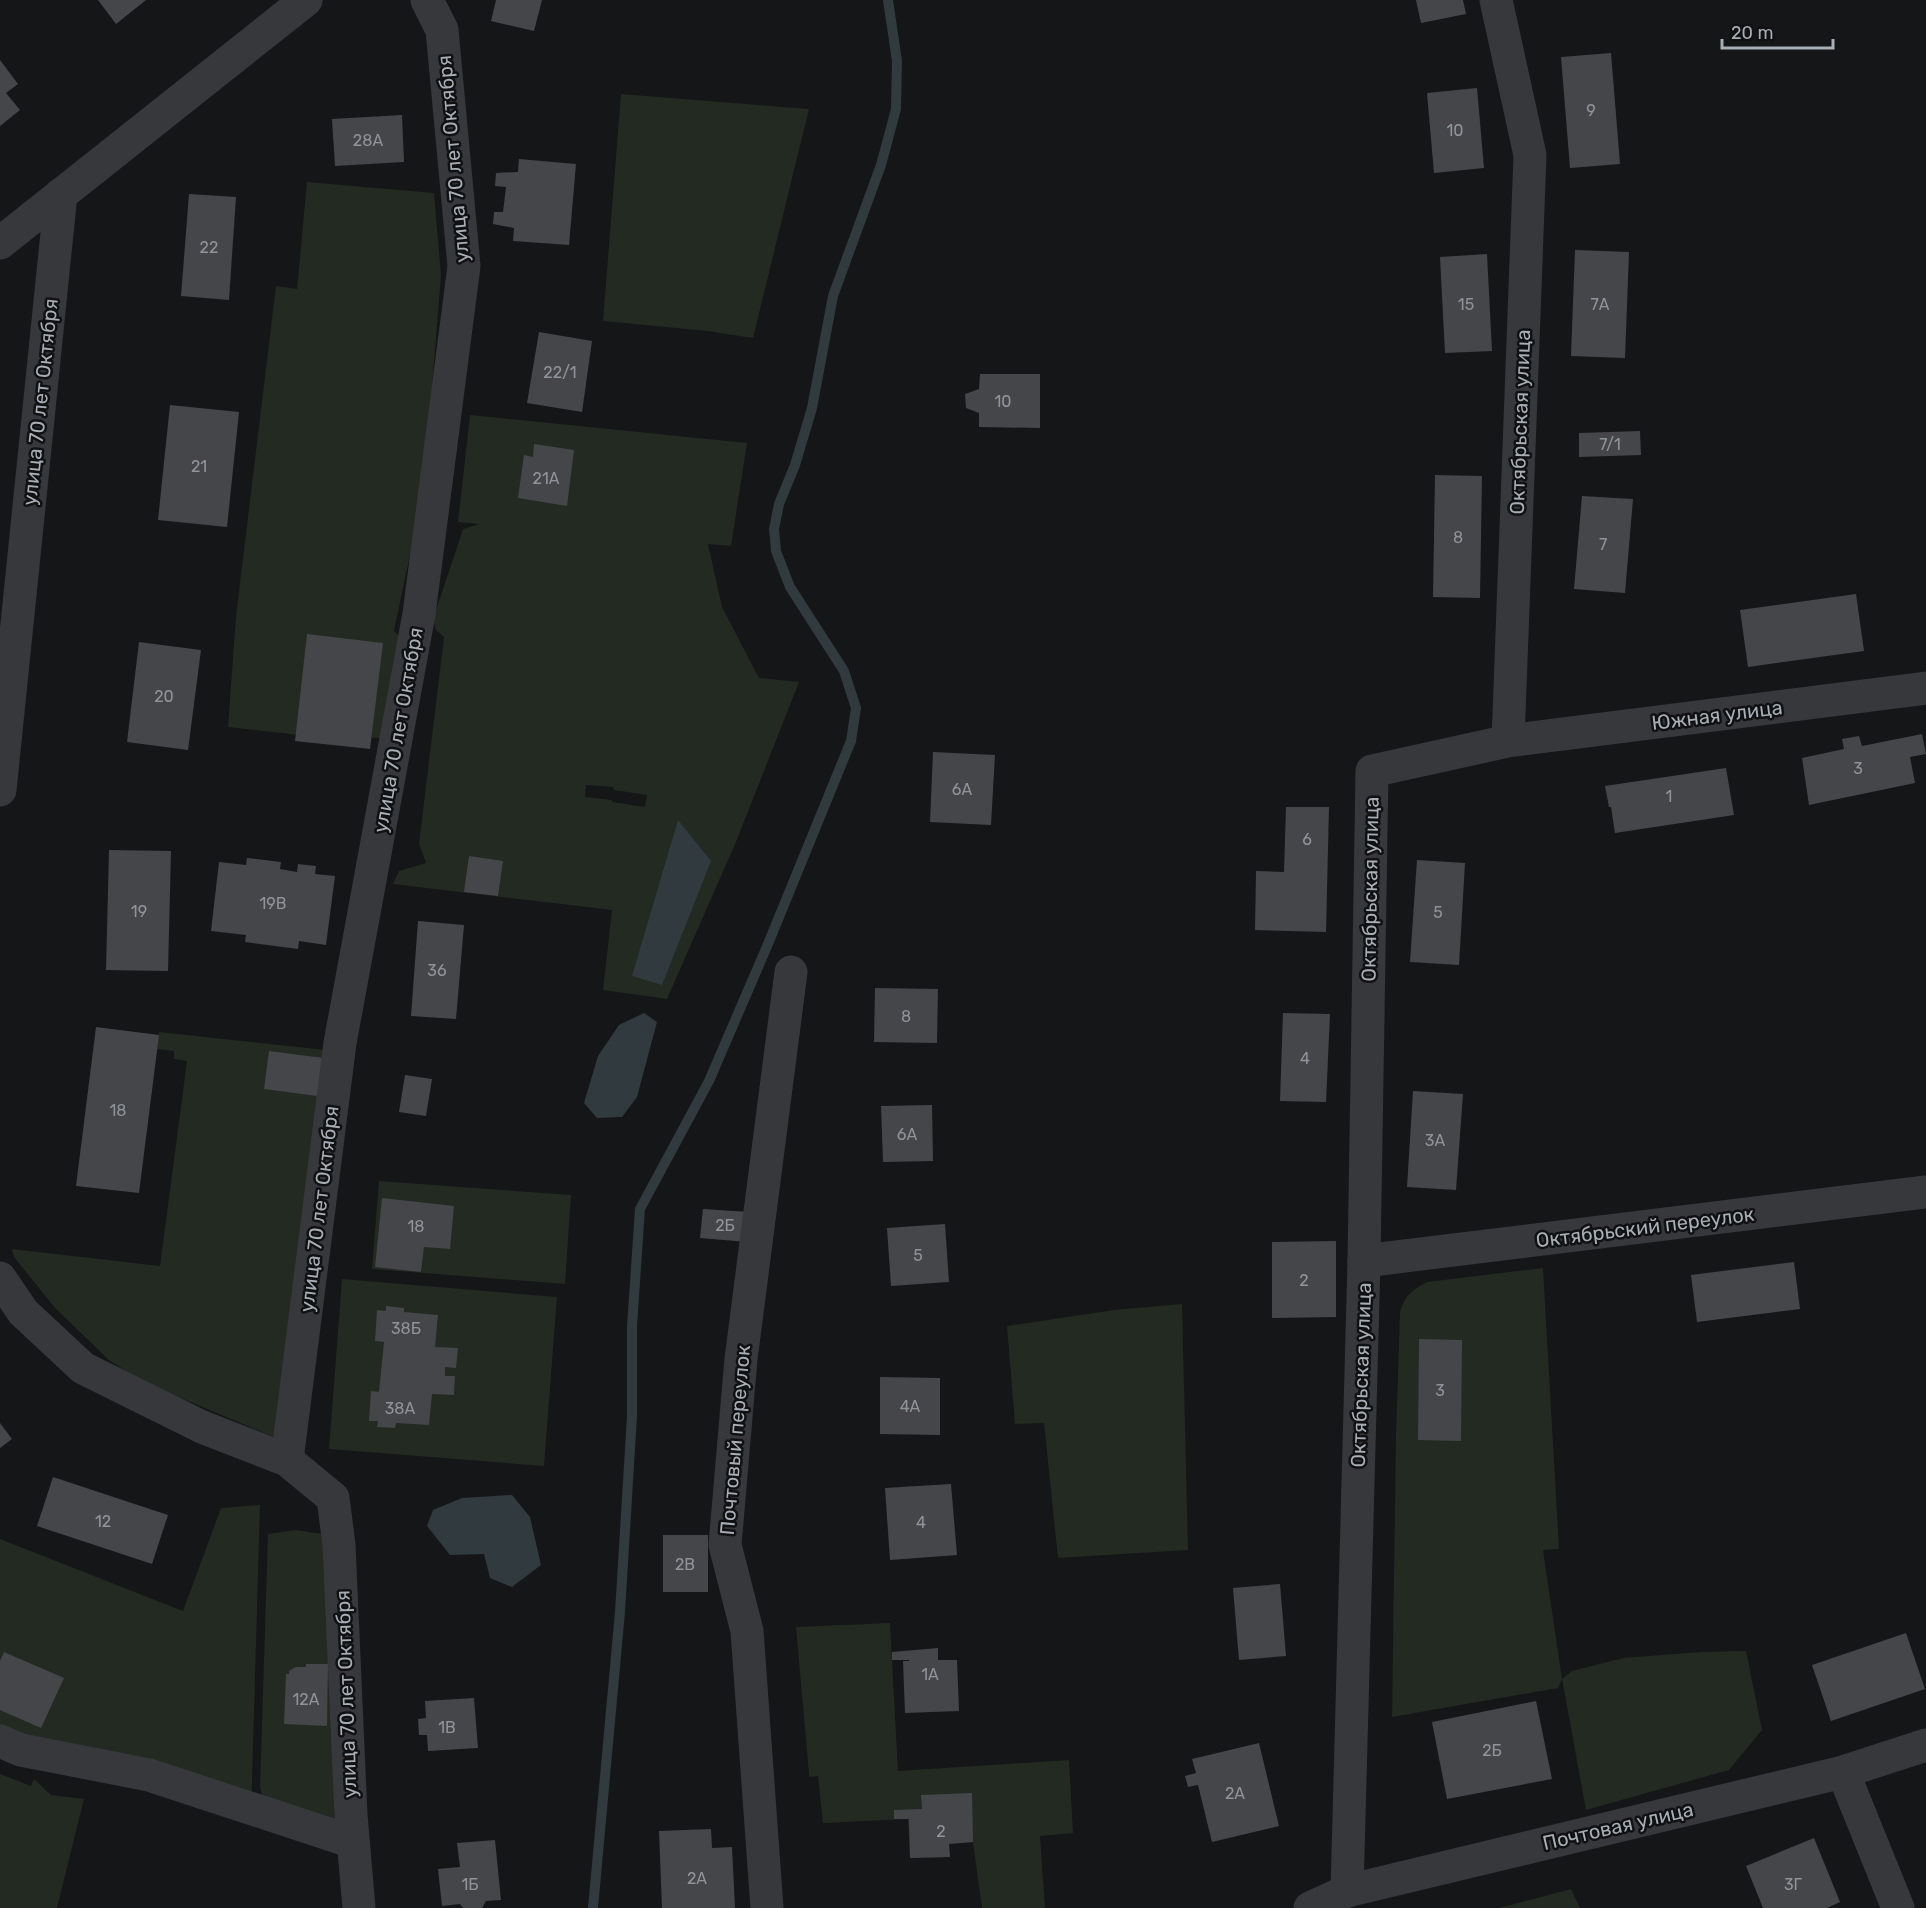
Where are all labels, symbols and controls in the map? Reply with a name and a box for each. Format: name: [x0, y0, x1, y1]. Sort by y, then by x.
scale bar: [1722, 12, 1833, 50]
text: 20 m: [1731, 22, 1773, 44]
street label: улица 70 лет Октября: [432, 54, 474, 264]
house number: 9: [1586, 101, 1596, 120]
house number: 10: [1446, 121, 1464, 140]
house number: 28А: [353, 131, 383, 150]
house number: 22: [200, 238, 218, 257]
house number: 15: [1458, 295, 1474, 314]
house number: 7А: [1591, 295, 1610, 314]
street label: улица 70 лет Октября: [17, 297, 63, 507]
street label: Октябрьская улица: [1505, 329, 1535, 515]
house number: 22/1: [543, 363, 577, 382]
house number: 10: [994, 392, 1012, 411]
house number: 7/1: [1599, 435, 1621, 454]
house number: 21: [191, 457, 207, 476]
house number: 21А: [533, 469, 560, 488]
house number: 8: [1453, 528, 1463, 547]
house number: 7: [1599, 535, 1607, 554]
street label: улица 70 лет Октября: [368, 625, 428, 835]
house number: 20: [154, 687, 174, 706]
street label: Южная улица: [1650, 695, 1784, 735]
house number: 3: [1853, 759, 1863, 778]
house number: 6А: [952, 780, 972, 799]
house number: 1: [1666, 787, 1672, 806]
street label: Октябрьская улица: [1356, 796, 1384, 982]
house number: 6: [1302, 830, 1312, 849]
house number: 19В: [259, 894, 287, 913]
house number: 19: [131, 902, 147, 921]
house number: 5: [1433, 903, 1443, 922]
house number: 36: [427, 961, 447, 980]
house number: 8: [901, 1007, 911, 1026]
house number: 4: [1300, 1049, 1310, 1068]
house number: 18: [109, 1101, 127, 1120]
street label: улица 70 лет Октября: [294, 1104, 344, 1314]
house number: 6А: [897, 1125, 917, 1144]
house number: 3А: [1425, 1131, 1445, 1150]
street label: Октябрьский переулок: [1534, 1202, 1756, 1252]
house number: 2Б: [715, 1216, 735, 1235]
house number: 18: [407, 1217, 425, 1236]
house number: 5: [913, 1246, 923, 1265]
house number: 2: [1299, 1271, 1309, 1290]
street label: Октябрьская улица: [1346, 1282, 1376, 1468]
house number: 38Б: [391, 1319, 421, 1338]
street label: Почтовый переулок: [715, 1344, 755, 1536]
house number: 3: [1435, 1381, 1445, 1400]
house number: 4А: [900, 1397, 921, 1416]
house number: 38А: [385, 1399, 416, 1418]
house number: 12: [95, 1512, 111, 1531]
house number: 4: [916, 1513, 926, 1532]
house number: 2В: [675, 1555, 695, 1574]
street label: улица 70 лет Октября: [330, 1590, 362, 1798]
house number: 1А: [921, 1665, 939, 1684]
house number: 12А: [293, 1690, 320, 1709]
house number: 1В: [438, 1718, 456, 1737]
house number: 2Б: [1482, 1741, 1502, 1760]
house number: 2А: [1225, 1784, 1245, 1803]
street label: Почтовая улица: [1540, 1797, 1696, 1855]
house number: 2: [936, 1822, 946, 1841]
house number: 2А: [687, 1869, 707, 1888]
house number: 1Б: [461, 1875, 479, 1894]
house number: 3Г: [1784, 1875, 1803, 1894]

